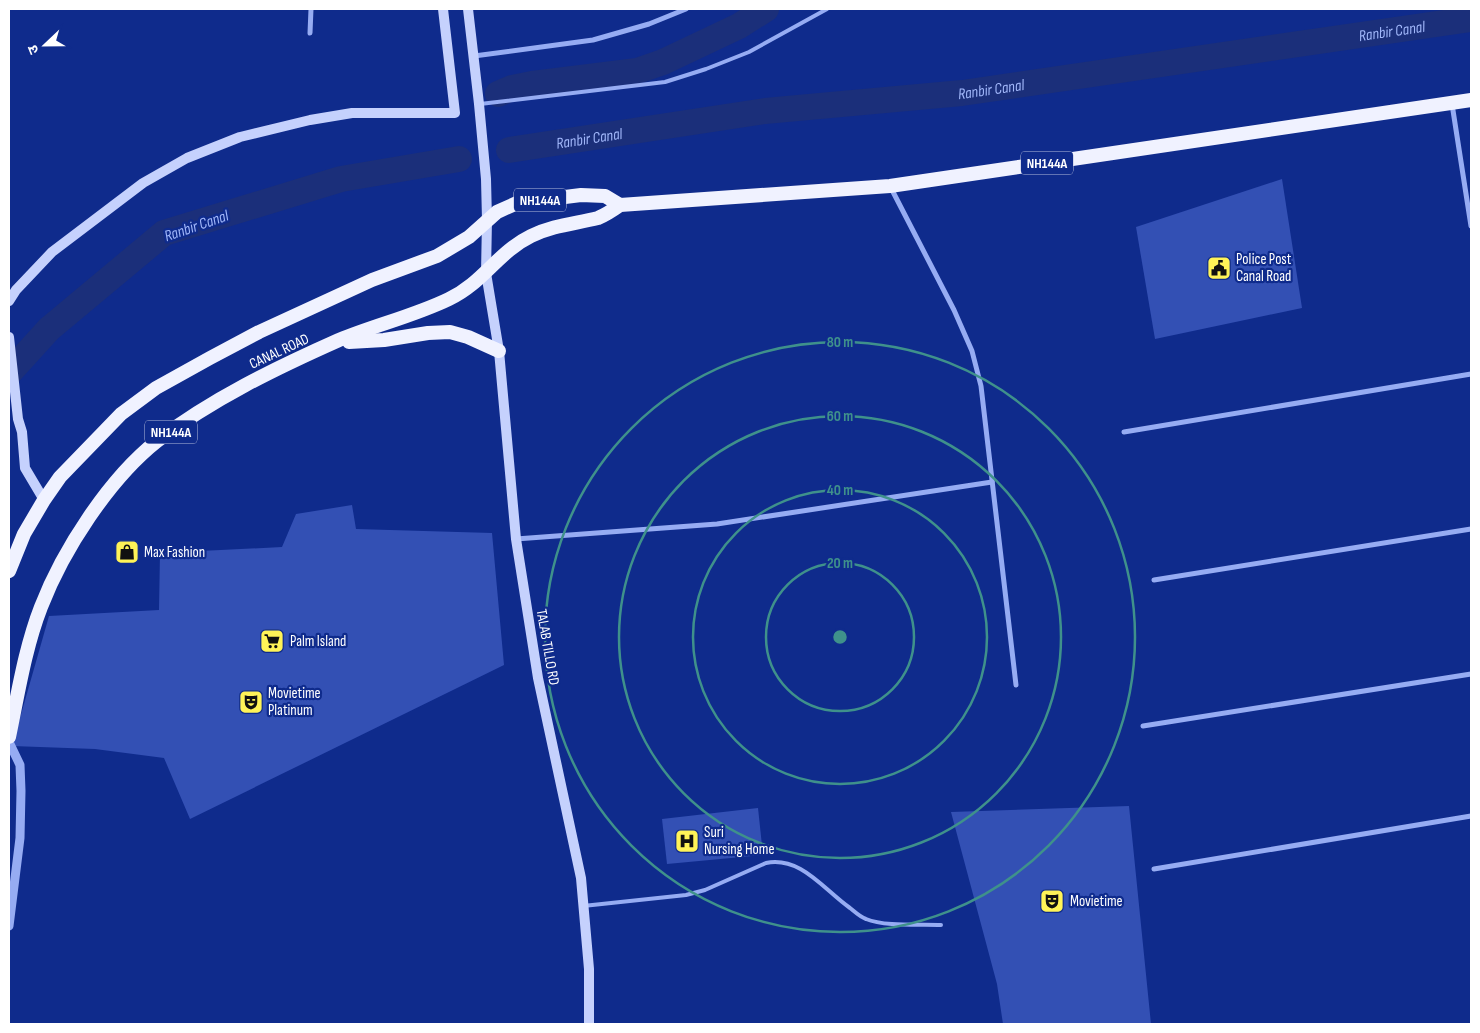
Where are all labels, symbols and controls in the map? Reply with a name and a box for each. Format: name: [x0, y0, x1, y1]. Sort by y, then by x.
water label: Ranbir Canal: [1358, 18, 1427, 46]
north arrow: [20, 20, 70, 70]
text: उ: [24, 42, 43, 57]
water label: Ranbir Canal: [957, 76, 1027, 104]
water label: Ranbir Canal: [555, 125, 625, 154]
road number: NH144A: [1021, 152, 1073, 174]
road number: NH144A: [514, 188, 566, 212]
water label: Ranbir Canal: [162, 206, 232, 246]
place label: Police Post Canal Road: [1236, 250, 1292, 286]
public building icon: Police Post Canal Road: [1206, 255, 1232, 281]
street label: CANAL ROAD: [246, 329, 312, 374]
text: 80 m: [827, 333, 853, 352]
text: 60 m: [827, 407, 853, 426]
road number: NH144A: [145, 421, 197, 444]
text: 40 m: [827, 481, 853, 500]
shop icon: Max Fashion: [114, 539, 140, 565]
place label: Max Fashion: [144, 543, 205, 562]
text: 20 m: [827, 554, 853, 573]
street label: TALAB TILLO RD: [531, 607, 564, 687]
supermarket icon: Palm Island: [259, 628, 285, 654]
centre of rings: [831, 628, 849, 646]
place label: Palm Island: [290, 632, 346, 651]
place label: Movietime Platinum: [268, 684, 321, 720]
theatre icon: Movietime Platinum: [238, 689, 264, 715]
place label: Suri Nursing Home: [704, 823, 774, 859]
hospital icon: Suri Nursing Home: [674, 828, 700, 854]
theatre icon: Movietime: [1039, 888, 1065, 914]
place label: Movietime: [1070, 892, 1123, 911]

